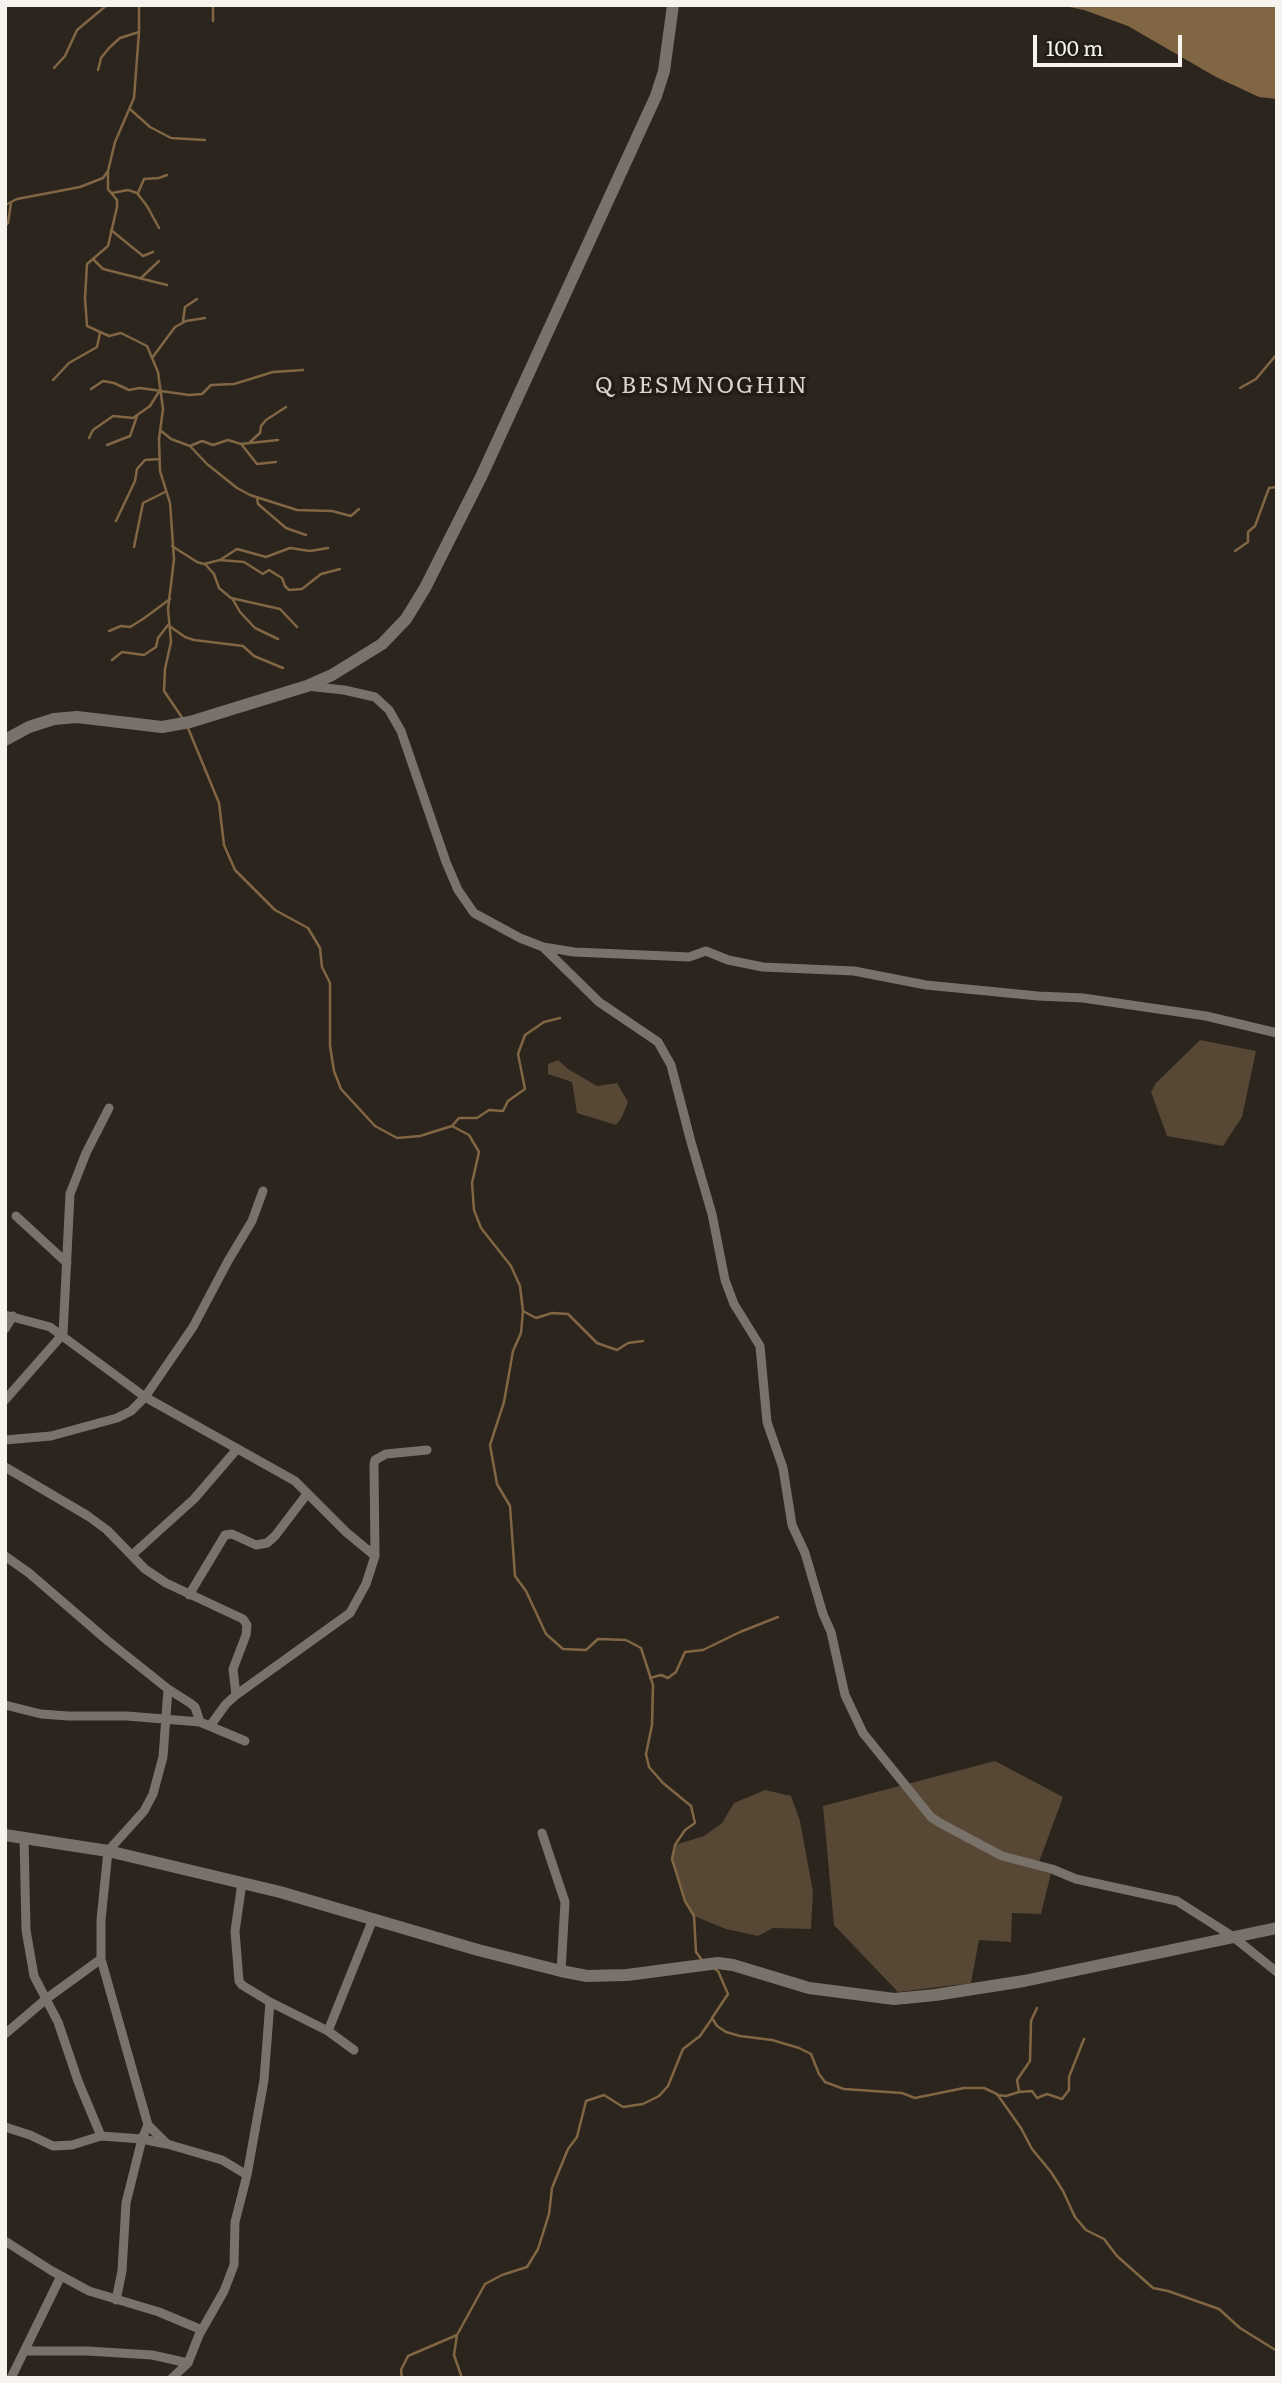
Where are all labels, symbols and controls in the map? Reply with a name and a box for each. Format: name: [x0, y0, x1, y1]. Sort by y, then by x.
scale bar: [1037, 21, 1186, 65]
text: 100 m: [1046, 31, 1103, 62]
district label: Q BESMNOGHIN: [596, 372, 808, 400]

